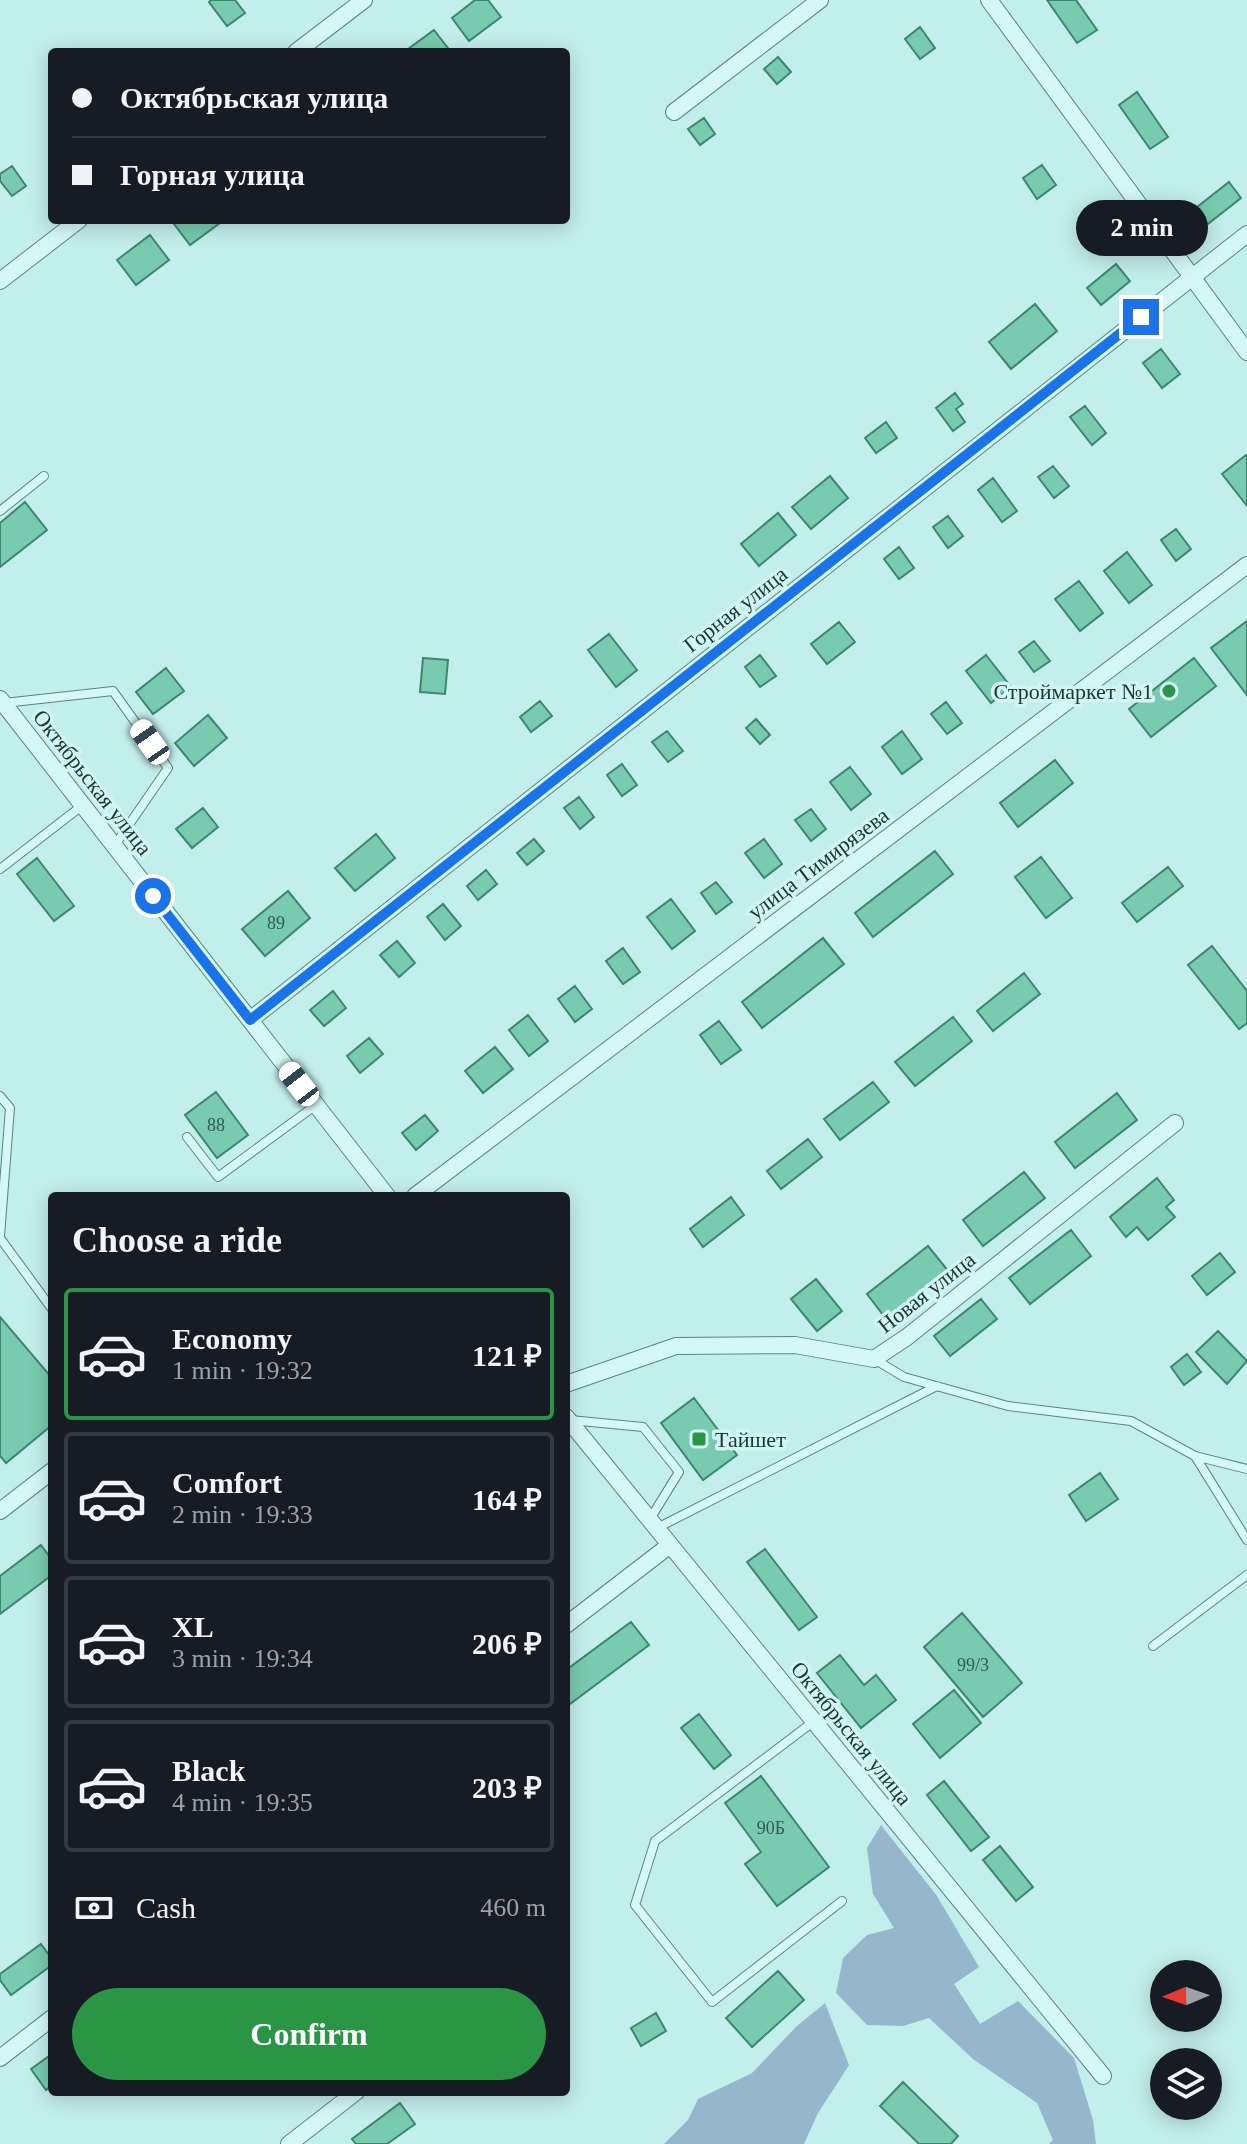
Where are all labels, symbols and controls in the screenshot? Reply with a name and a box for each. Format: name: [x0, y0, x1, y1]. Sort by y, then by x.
text: Октябрьская улица: [120, 81, 388, 114]
text: Горная улица: [120, 158, 305, 191]
callout: 2 min: [1075, 201, 1207, 257]
text: 2 min: [1111, 213, 1173, 242]
route end: [1123, 299, 1159, 335]
street label: Горная улица: [679, 561, 792, 657]
place label: Строймаркет №1: [993, 679, 1153, 704]
marker: Строймаркет №1: [1160, 682, 1178, 700]
street label: Октябрьская улица: [28, 705, 157, 860]
car: [126, 715, 174, 769]
street label: улица Тимирязева: [743, 802, 894, 924]
route start: [135, 878, 171, 914]
house number: 89: [267, 913, 285, 933]
car: [275, 1058, 323, 1110]
house number: 88: [207, 1115, 225, 1135]
text: Choose a ride: [72, 1220, 282, 1260]
street label: Новая улица: [873, 1246, 980, 1338]
icon: car: [76, 1318, 148, 1390]
text: Economy: [172, 1322, 292, 1355]
text: 121 ₽: [472, 1339, 542, 1372]
text: 1 min · 19:32: [172, 1356, 313, 1385]
place label: Тайшет: [715, 1427, 786, 1452]
marker: Тайшет: [690, 1430, 708, 1448]
icon: car: [76, 1462, 148, 1534]
text: Comfort: [172, 1466, 282, 1499]
text: 164 ₽: [472, 1483, 542, 1516]
text: 2 min · 19:33: [172, 1500, 313, 1529]
icon: car: [76, 1606, 148, 1678]
text: XL: [172, 1610, 214, 1643]
text: 206 ₽: [472, 1627, 542, 1660]
text: 3 min · 19:34: [172, 1644, 313, 1673]
house number: 99/3: [957, 1655, 989, 1675]
street label: Октябрьская улица: [786, 1656, 917, 1810]
icon: car: [76, 1750, 148, 1822]
text: Black: [172, 1754, 245, 1787]
text: 203 ₽: [472, 1771, 542, 1804]
text: 4 min · 19:35: [172, 1788, 313, 1817]
house number: 90Б: [757, 1818, 785, 1838]
icon: cash: [72, 1886, 116, 1930]
text: Cash: [136, 1891, 196, 1924]
text: 460 m: [480, 1893, 546, 1922]
north arrow: [1150, 1960, 1222, 2032]
map controls: [1150, 1960, 1222, 2120]
button: Confirm: [72, 1988, 546, 2080]
button: layers: [1150, 2048, 1222, 2120]

